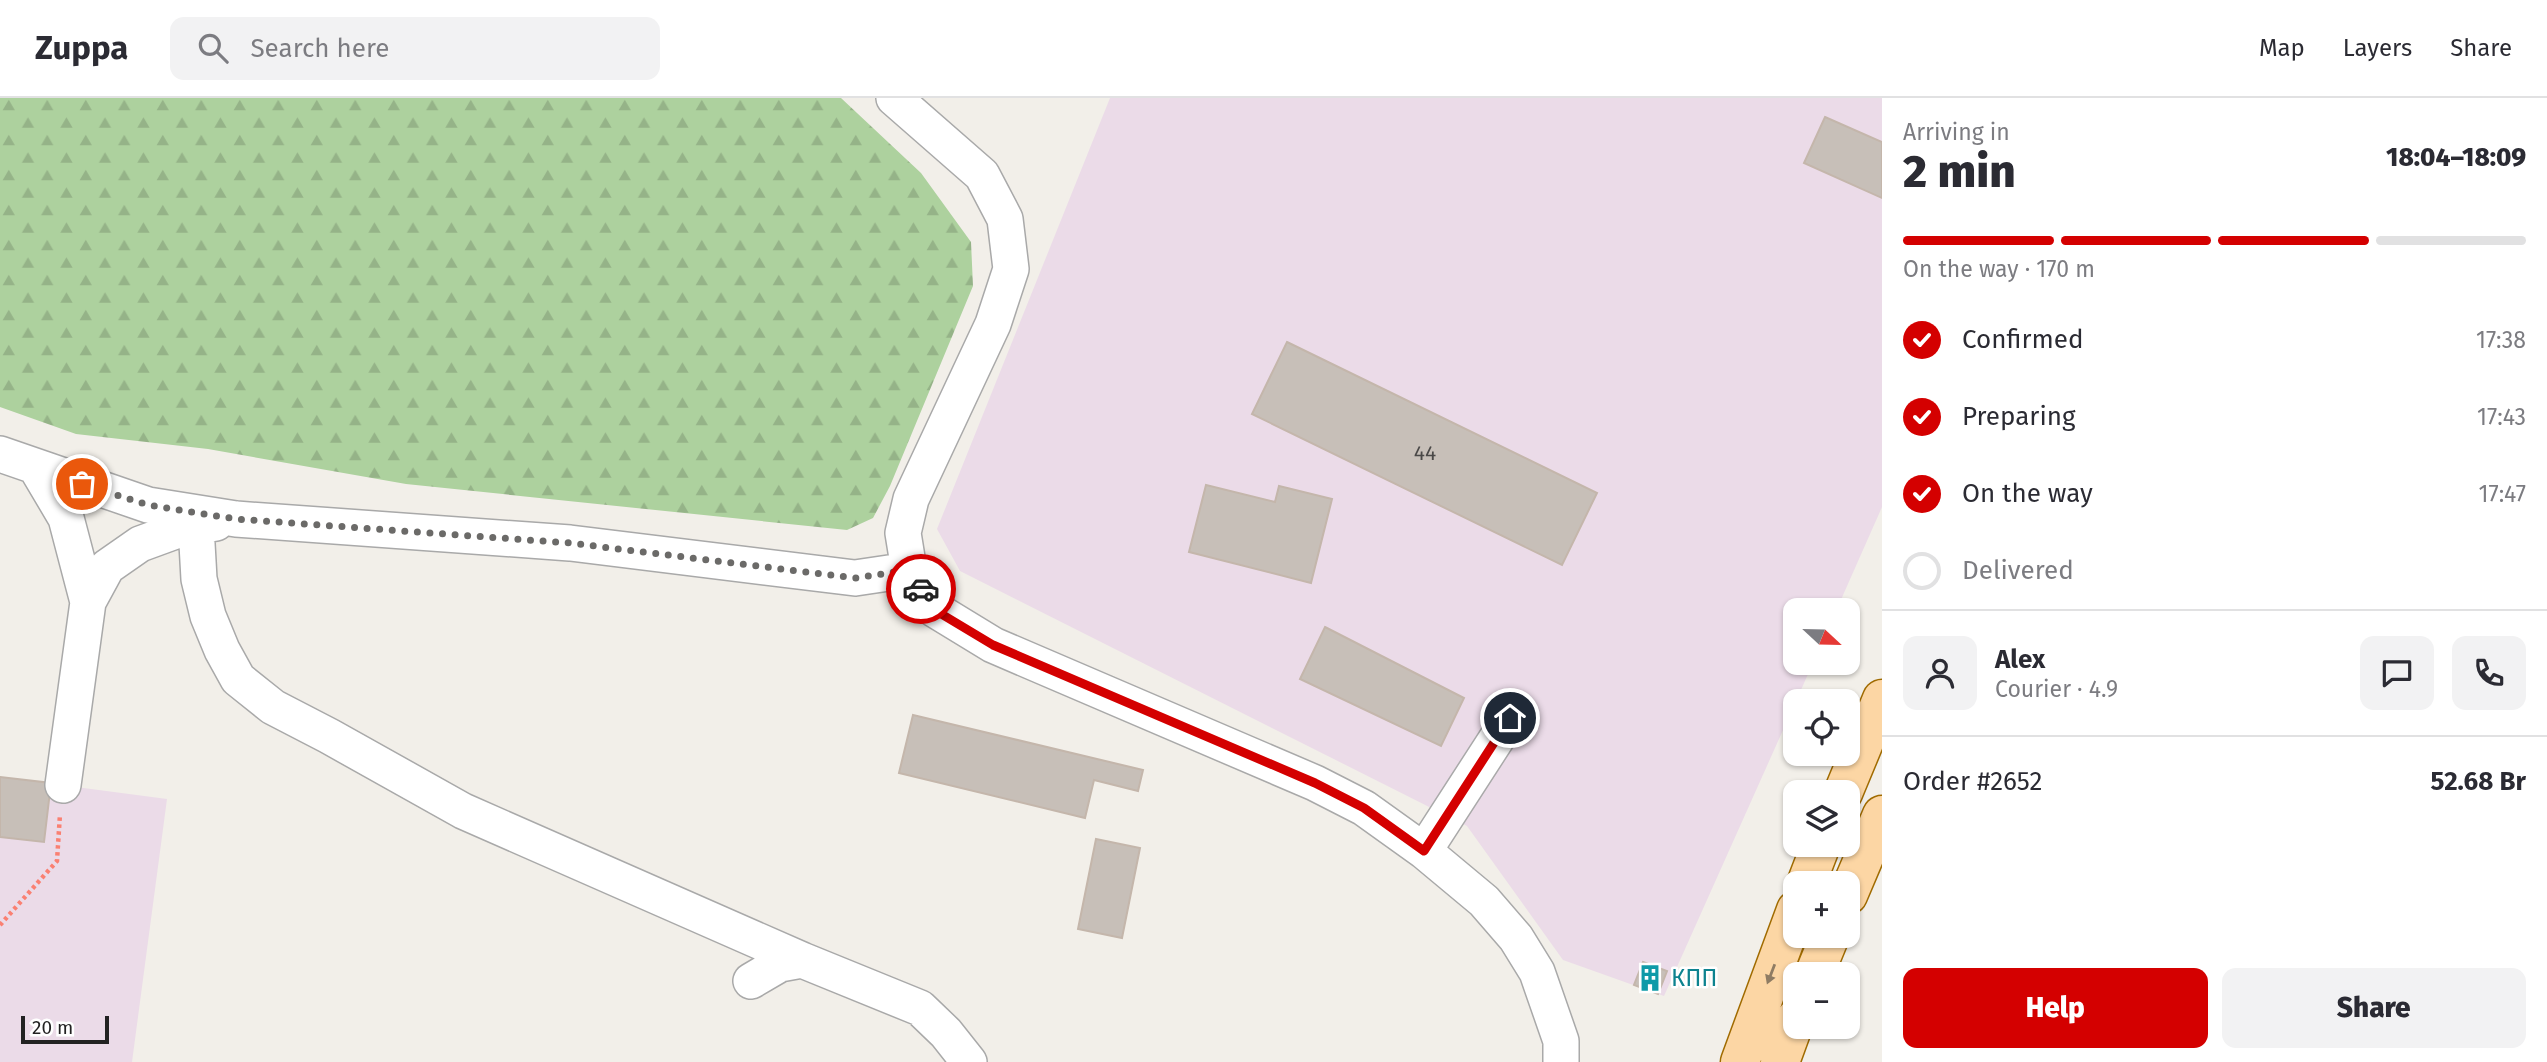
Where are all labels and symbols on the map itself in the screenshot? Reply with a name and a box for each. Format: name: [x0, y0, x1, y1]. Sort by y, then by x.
house number: 44: [1414, 440, 1436, 466]
pin: [52, 454, 112, 514]
courier: [886, 554, 956, 624]
north arrow: [1783, 598, 1860, 676]
pin: [1480, 688, 1540, 748]
building icon: КПП: [1635, 963, 1665, 993]
one-way arrow: [1766, 963, 1777, 984]
place label: КПП: [1671, 964, 1718, 992]
scale bar: [21, 1013, 108, 1045]

